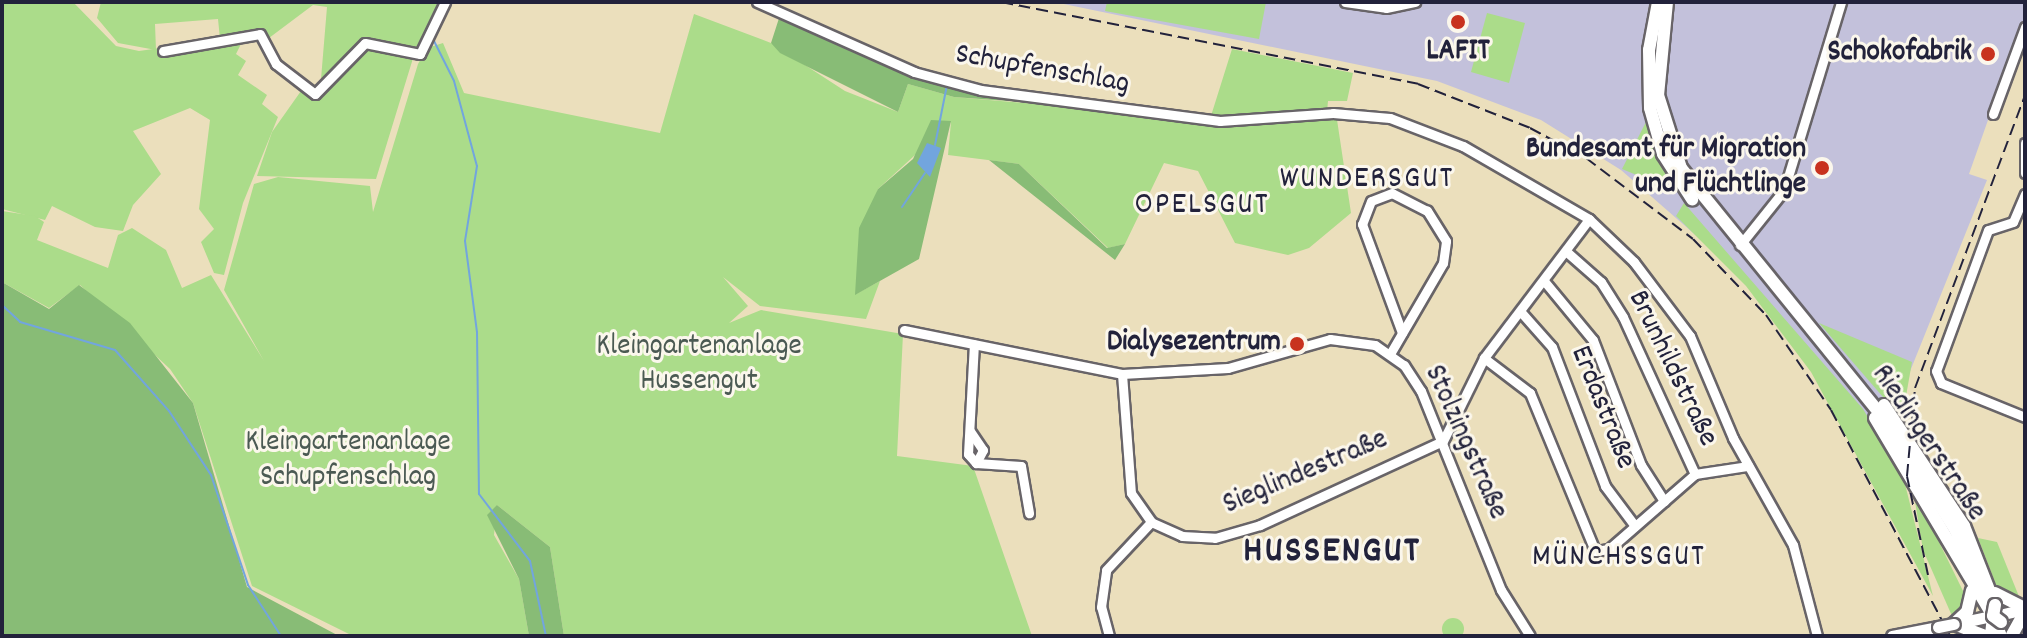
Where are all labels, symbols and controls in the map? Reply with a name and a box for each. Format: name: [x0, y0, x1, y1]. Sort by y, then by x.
marker: LAFIT: [1449, 13, 1467, 31]
place label: LAFIT: [1426, 35, 1490, 71]
place label: Schokofabrik: [1827, 36, 1972, 72]
street label: Schupfenschlag: [952, 38, 1132, 104]
marker: Schokofabrik: [1979, 45, 1997, 63]
place label: Bundesamt für Migration und Flüchtlinge: [1526, 133, 1806, 204]
marker: Bundesamt für Migration und Flüchtlinge: [1813, 159, 1831, 177]
district label: WUNDERSGUT: [1280, 161, 1454, 199]
district label: OPELSGUT: [1134, 187, 1270, 225]
street label: Brunhildstraße: [1618, 285, 1724, 453]
place label: Dialysezentrum: [1107, 326, 1281, 362]
park label: Kleingartenanlage Hussengut: [596, 330, 802, 400]
marker: Dialysezentrum: [1288, 335, 1306, 353]
street label: Erdastraße: [1560, 341, 1642, 475]
street label: Riedingerstraße: [1862, 359, 1992, 529]
street label: Stolzingstraße: [1414, 360, 1514, 526]
street label: Sieglindestraße: [1218, 423, 1394, 525]
park label: Kleingartenanlage Schupfenschlag: [245, 426, 451, 496]
district label: HUSSENGUT: [1243, 530, 1421, 576]
district label: MÜNCHSSGUT: [1532, 539, 1706, 577]

